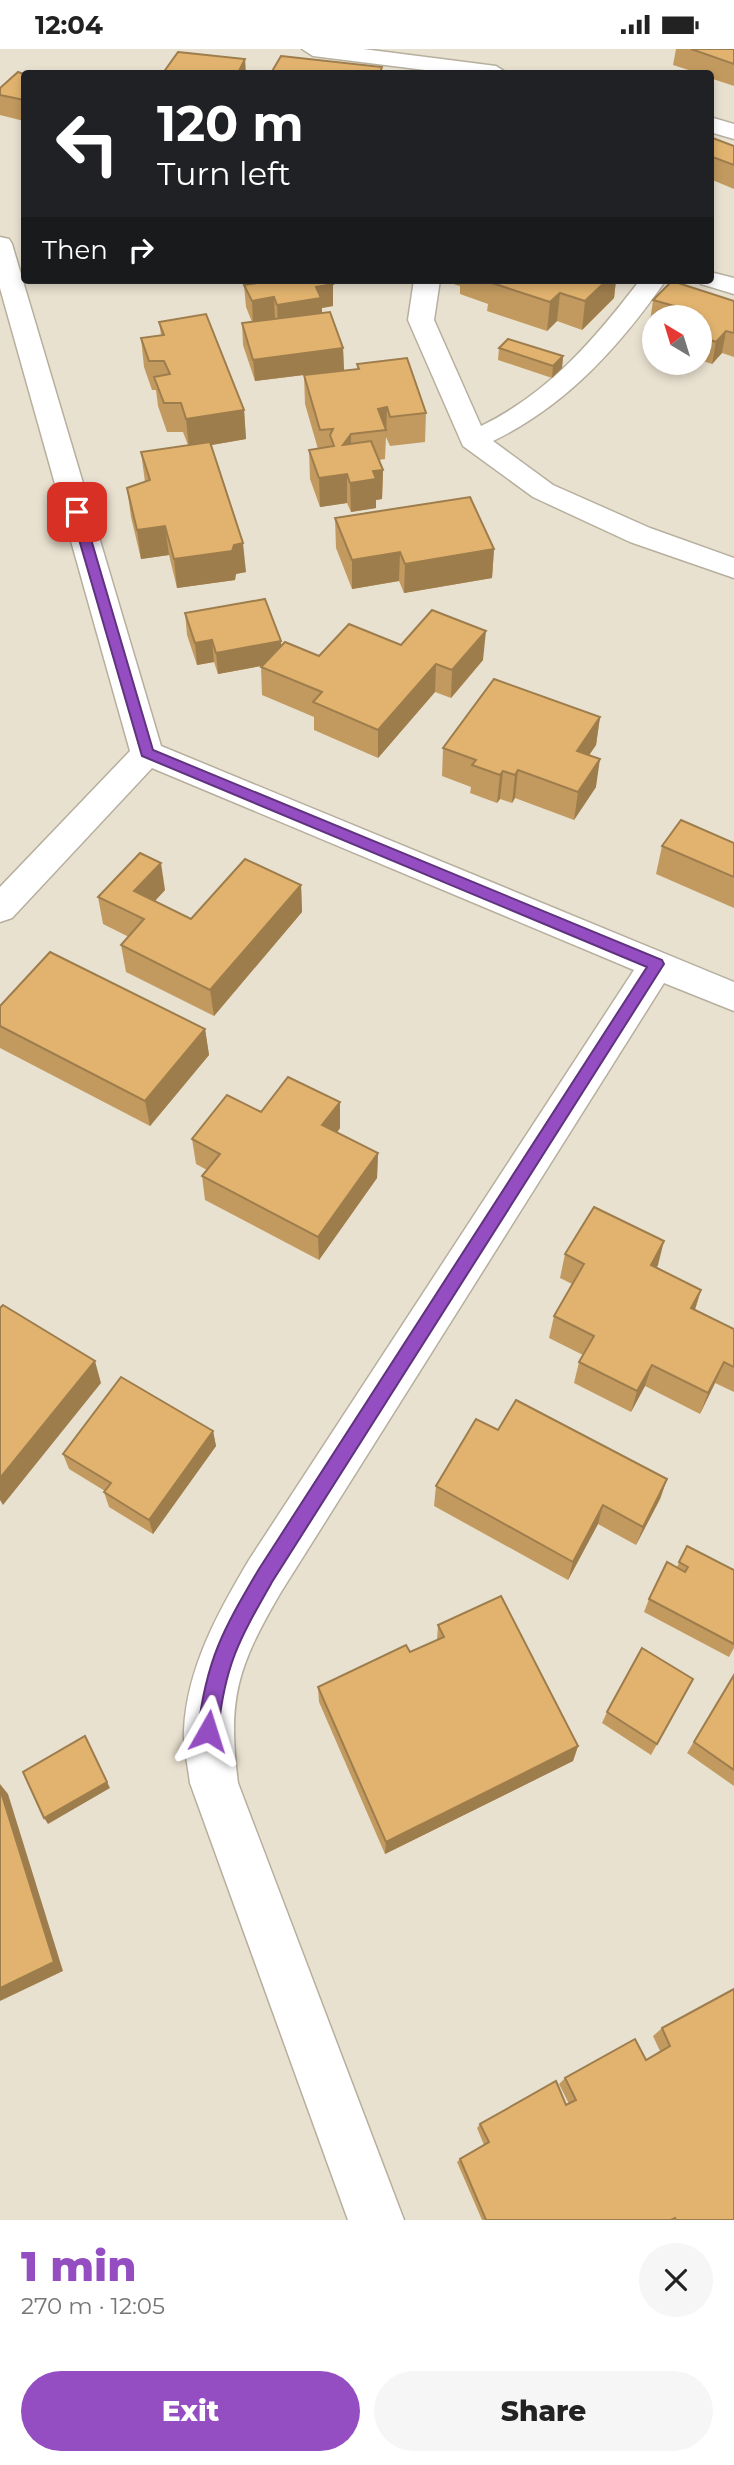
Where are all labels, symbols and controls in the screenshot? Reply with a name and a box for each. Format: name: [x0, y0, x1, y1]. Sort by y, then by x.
text: 12:04: [35, 9, 103, 41]
text: 120 m: [157, 94, 304, 153]
icon: left: [42, 98, 133, 189]
text: Turn left: [157, 154, 291, 193]
icon: right: [122, 231, 160, 269]
text: Then: [42, 234, 108, 266]
north arrow: [642, 305, 712, 375]
map controls: [642, 305, 712, 375]
pin: [47, 482, 107, 542]
icon: arrive: [58, 493, 96, 531]
position arrow: [171, 1694, 245, 1768]
text: 1 min: [21, 2240, 137, 2292]
button: close: [639, 2243, 713, 2317]
text: 270 m · 12:05: [21, 2292, 165, 2320]
button: Exit: [21, 2371, 360, 2451]
button: Share: [374, 2371, 713, 2451]

